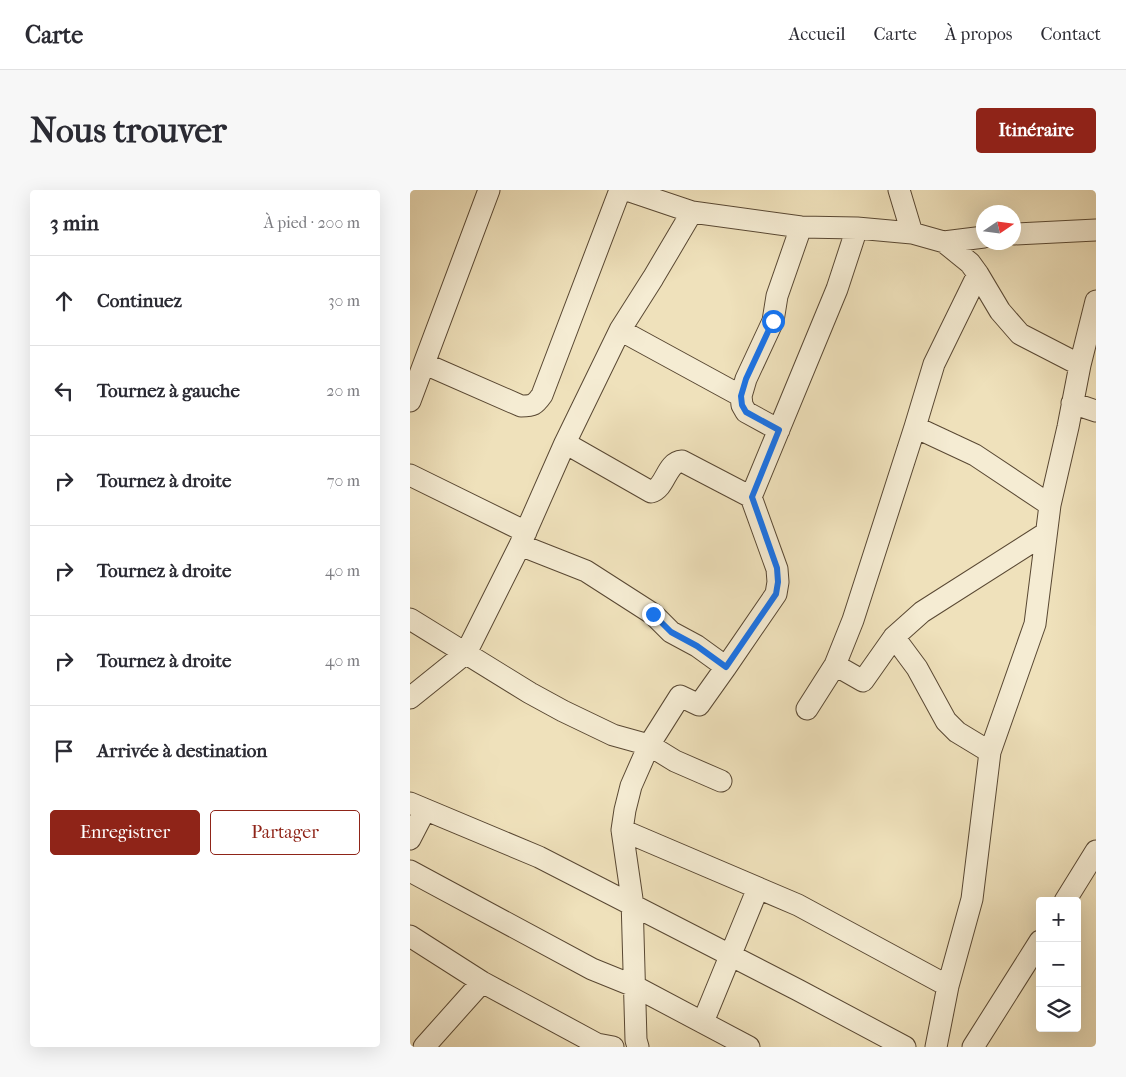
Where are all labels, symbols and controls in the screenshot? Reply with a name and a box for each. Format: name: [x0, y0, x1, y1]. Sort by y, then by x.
text: Carte: [25, 21, 83, 49]
text: Accueil: [789, 24, 846, 45]
text: Carte: [874, 24, 917, 45]
text: À propos: [945, 24, 1012, 45]
text: Contact: [1040, 24, 1101, 45]
button: Itinéraire: [976, 108, 1096, 153]
text: Nous trouver: [30, 110, 227, 151]
north arrow: [976, 205, 1021, 250]
text: 3 min: [50, 211, 99, 235]
text: À pied · 200 m: [264, 213, 360, 232]
icon: ahead: [50, 287, 78, 315]
text: Continuez: [97, 290, 182, 312]
text: 30 m: [328, 291, 360, 310]
route start: [762, 310, 785, 333]
icon: left: [50, 377, 78, 405]
text: Tournez à gauche: [97, 380, 240, 402]
text: 20 m: [326, 381, 360, 400]
icon: right: [50, 467, 78, 495]
text: Tournez à droite: [97, 470, 231, 492]
text: 70 m: [327, 471, 360, 490]
icon: right: [50, 557, 78, 585]
text: Tournez à droite: [97, 560, 231, 582]
text: 40 m: [325, 561, 360, 580]
route end: [642, 603, 665, 626]
icon: right: [50, 647, 78, 675]
text: Tournez à droite: [97, 650, 231, 672]
text: 40 m: [325, 651, 360, 670]
icon: arrive: [50, 737, 78, 765]
text: Arrivée à destination: [97, 740, 267, 762]
button: Enregistrer: [50, 810, 200, 855]
button: Partager: [210, 810, 360, 855]
map controls: [1036, 897, 1081, 1032]
button: +: [1036, 897, 1081, 942]
button: −: [1036, 942, 1081, 987]
button: layers: [1036, 987, 1081, 1032]

